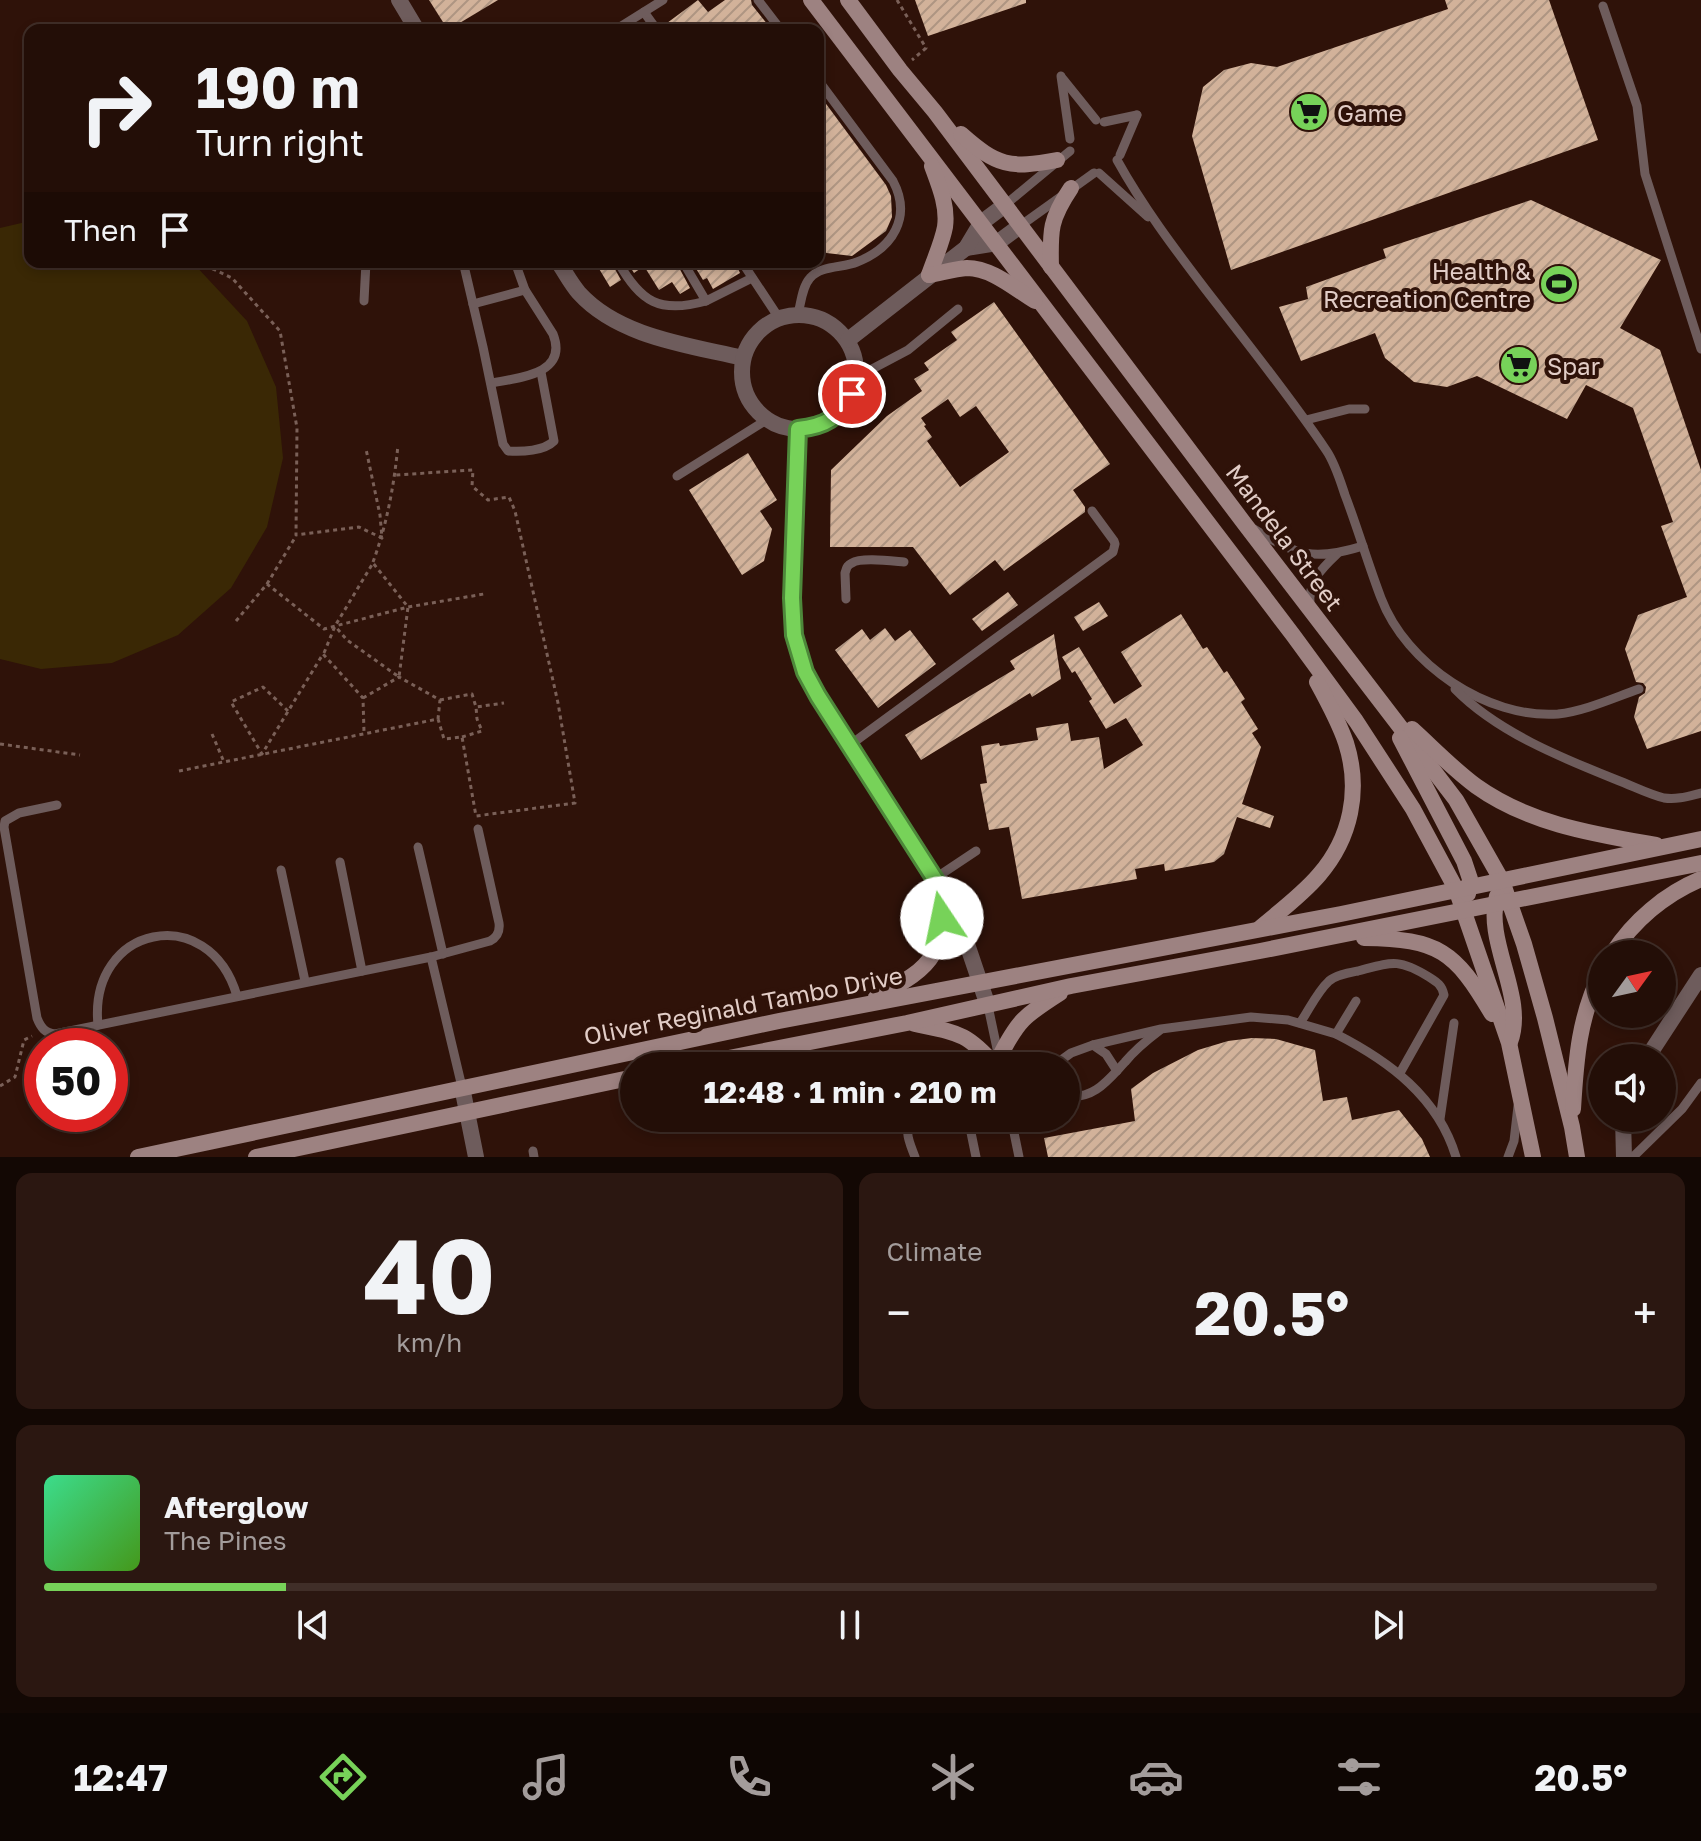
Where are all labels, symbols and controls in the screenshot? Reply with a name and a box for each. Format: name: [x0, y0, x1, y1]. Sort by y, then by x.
text: 190 m: [196, 53, 360, 120]
icon: right: [64, 56, 168, 160]
supermarket icon: Game: [1288, 91, 1330, 133]
place label: Game: [1337, 98, 1403, 127]
text: Turn right: [196, 121, 364, 164]
icon: arrive: [153, 208, 197, 252]
text: Then: [64, 212, 137, 248]
place label: Health & Recreation Centre: [1323, 256, 1531, 313]
sports icon: Health & Recreation Centre: [1538, 263, 1580, 305]
supermarket icon: Spar: [1498, 344, 1540, 386]
place label: Spar: [1547, 351, 1600, 380]
pin: [818, 360, 886, 428]
icon: arrive: [830, 372, 874, 416]
street label: Mandela Street: [1220, 458, 1350, 616]
position arrow: [900, 876, 984, 960]
north arrow: [1588, 940, 1676, 1028]
map controls: [1588, 940, 1676, 1132]
street label: Oliver Reginald Tambo Drive: [581, 960, 905, 1050]
speed limit sign: 50: [24, 1028, 128, 1132]
button: sound: [1588, 1044, 1676, 1132]
text: 12:48 · 1 min · 210 m: [703, 1074, 997, 1110]
text: 40: [363, 1212, 496, 1337]
text: Climate: [887, 1236, 982, 1267]
text: 20.5°: [1194, 1276, 1349, 1348]
text: −: [887, 1286, 911, 1339]
text: +: [1633, 1286, 1657, 1339]
text: km/h: [396, 1327, 462, 1358]
text: Afterglow: [164, 1489, 308, 1525]
text: The Pines: [164, 1525, 287, 1556]
icon: previous: [291, 1603, 335, 1647]
icon: pause: [828, 1603, 872, 1647]
icon: next: [1366, 1603, 1410, 1647]
icon: directions: [315, 1749, 371, 1805]
icon: music: [518, 1749, 574, 1805]
icon: phone: [721, 1749, 777, 1805]
icon: climate: [925, 1749, 981, 1805]
icon: car: [1128, 1749, 1184, 1805]
icon: filters: [1331, 1749, 1387, 1805]
text: 12:47: [74, 1756, 168, 1799]
text: 20.5°: [1534, 1756, 1627, 1799]

